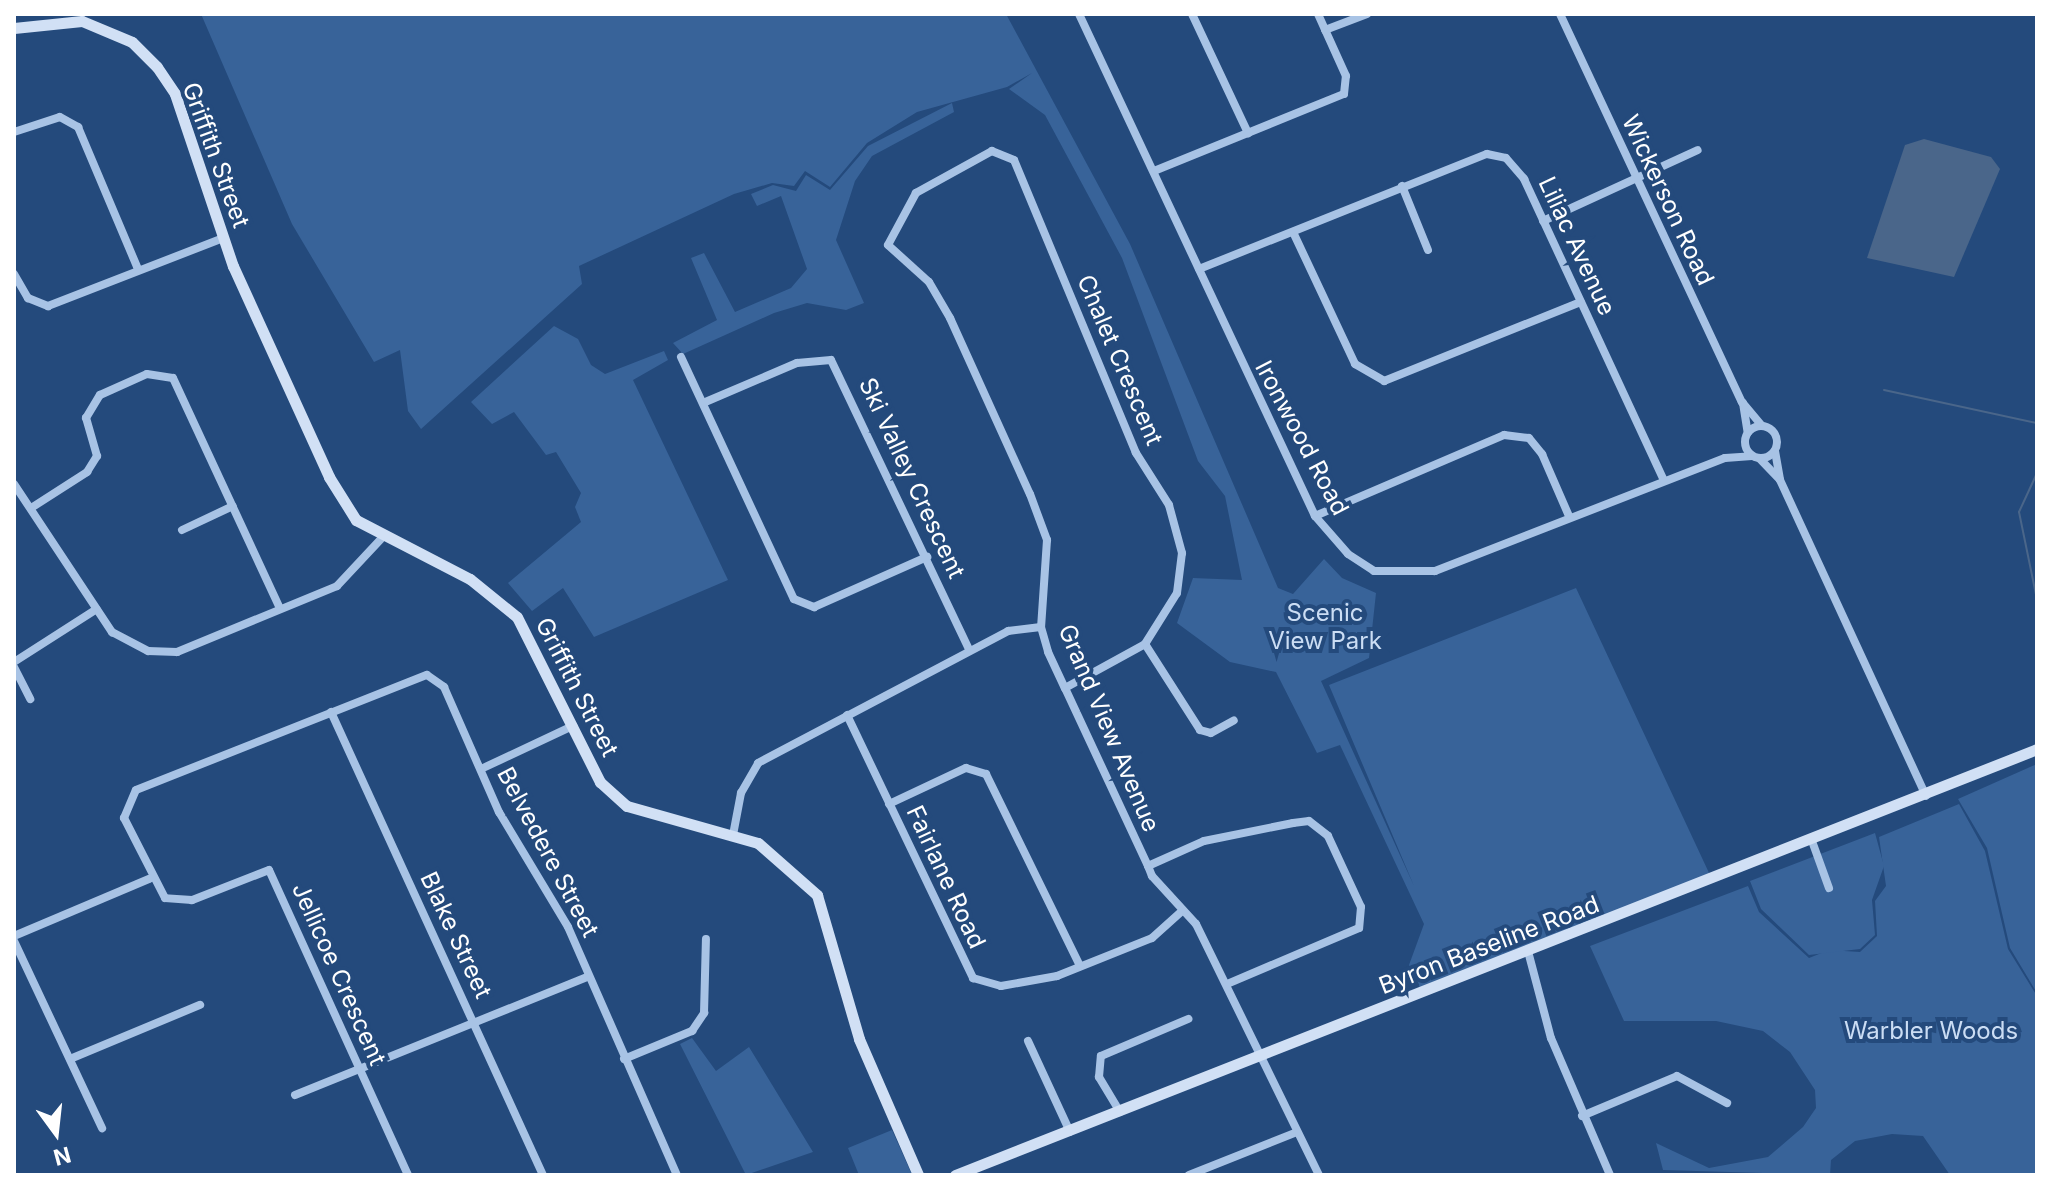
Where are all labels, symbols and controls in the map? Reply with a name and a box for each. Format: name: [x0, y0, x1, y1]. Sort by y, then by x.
street label: Griffith Street: [176, 79, 256, 231]
street label: Wickerson Road: [1616, 110, 1720, 290]
street label: Liliac Avenue: [1532, 172, 1622, 320]
street label: Chalet Crescent: [1071, 271, 1169, 449]
street label: Ironwood Road: [1249, 356, 1355, 520]
street label: Ski Valley Crescent: [853, 373, 971, 583]
park label: Scenic View Park: [1268, 599, 1382, 655]
street label: Griffith Street: [530, 613, 624, 761]
street label: Grand View Avenue: [1052, 620, 1166, 836]
street label: Belvedere Street: [491, 762, 605, 942]
street label: Fairlane Road: [900, 801, 992, 953]
street label: Blake Street: [414, 867, 498, 1003]
street label: Jellicoe Crescent: [286, 878, 392, 1070]
street label: Byron Baseline Road: [1375, 890, 1603, 1000]
park label: Warbler Woods: [1844, 1017, 2018, 1045]
north arrow: [16, 1093, 96, 1173]
text: N: [51, 1141, 74, 1171]

